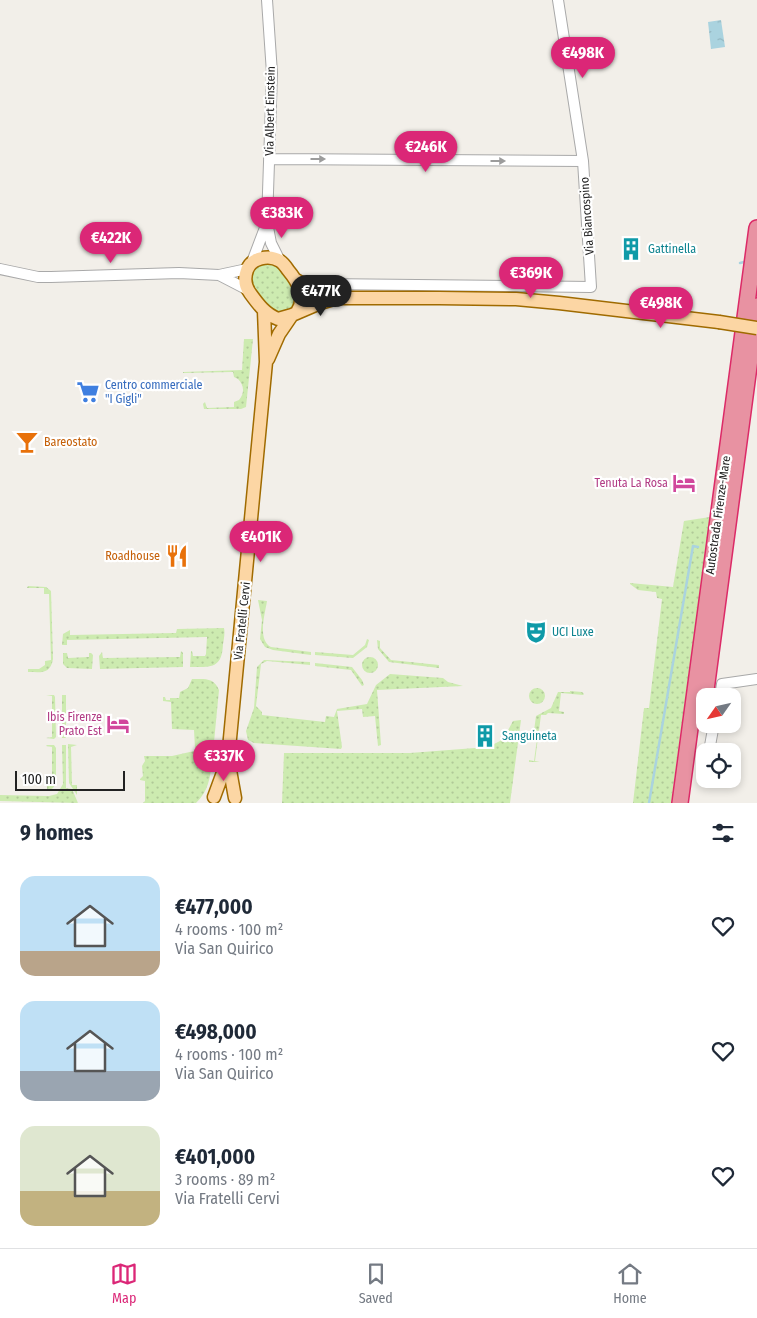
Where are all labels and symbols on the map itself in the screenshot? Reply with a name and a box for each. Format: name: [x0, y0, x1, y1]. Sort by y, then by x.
pin: €498K: [548, 36, 618, 79]
street label: Via Albert Einstein: [262, 66, 278, 156]
pin: €246K: [391, 130, 461, 173]
one-way arrow: [310, 155, 326, 163]
one-way arrow: [490, 157, 506, 165]
street label: Via Biancospino: [577, 177, 597, 255]
pin: €383K: [247, 196, 317, 239]
pin: €422K: [76, 222, 146, 264]
building icon: Gattinella: [618, 236, 644, 262]
place label: Gattinella: [648, 242, 696, 256]
pin: €369K: [496, 256, 566, 299]
pin: €477K: [286, 274, 356, 317]
pin: €498K: [626, 286, 696, 329]
place label: Centro commerciale "I Gigli": [105, 378, 203, 406]
supermarket icon: Centro commerciale "I Gigli": [75, 379, 101, 405]
bar icon: Bareostato: [14, 429, 40, 455]
place label: Bareostato: [44, 435, 97, 449]
street label: Autostrada Firenze-Mare: [703, 455, 733, 575]
hotel icon: Tenuta La Rosa: [671, 470, 697, 496]
place label: Tenuta La Rosa: [595, 476, 668, 490]
pin: €401K: [226, 520, 296, 563]
restaurant icon: Roadhouse: [164, 543, 190, 569]
place label: Roadhouse: [105, 549, 160, 563]
street label: Via Fratelli Cervi: [231, 581, 253, 661]
theatre icon: UCI Luxe: [523, 619, 549, 645]
place label: UCI Luxe: [552, 625, 594, 639]
north arrow: [696, 688, 741, 732]
place label: Ibis Firenze Prato Est: [47, 710, 102, 738]
hotel icon: Ibis Firenze Prato Est: [105, 711, 131, 737]
building icon: Sanguineta: [472, 723, 498, 749]
place label: Sanguineta: [502, 729, 557, 743]
pin: €337K: [189, 740, 259, 782]
scale bar: [15, 768, 125, 791]

